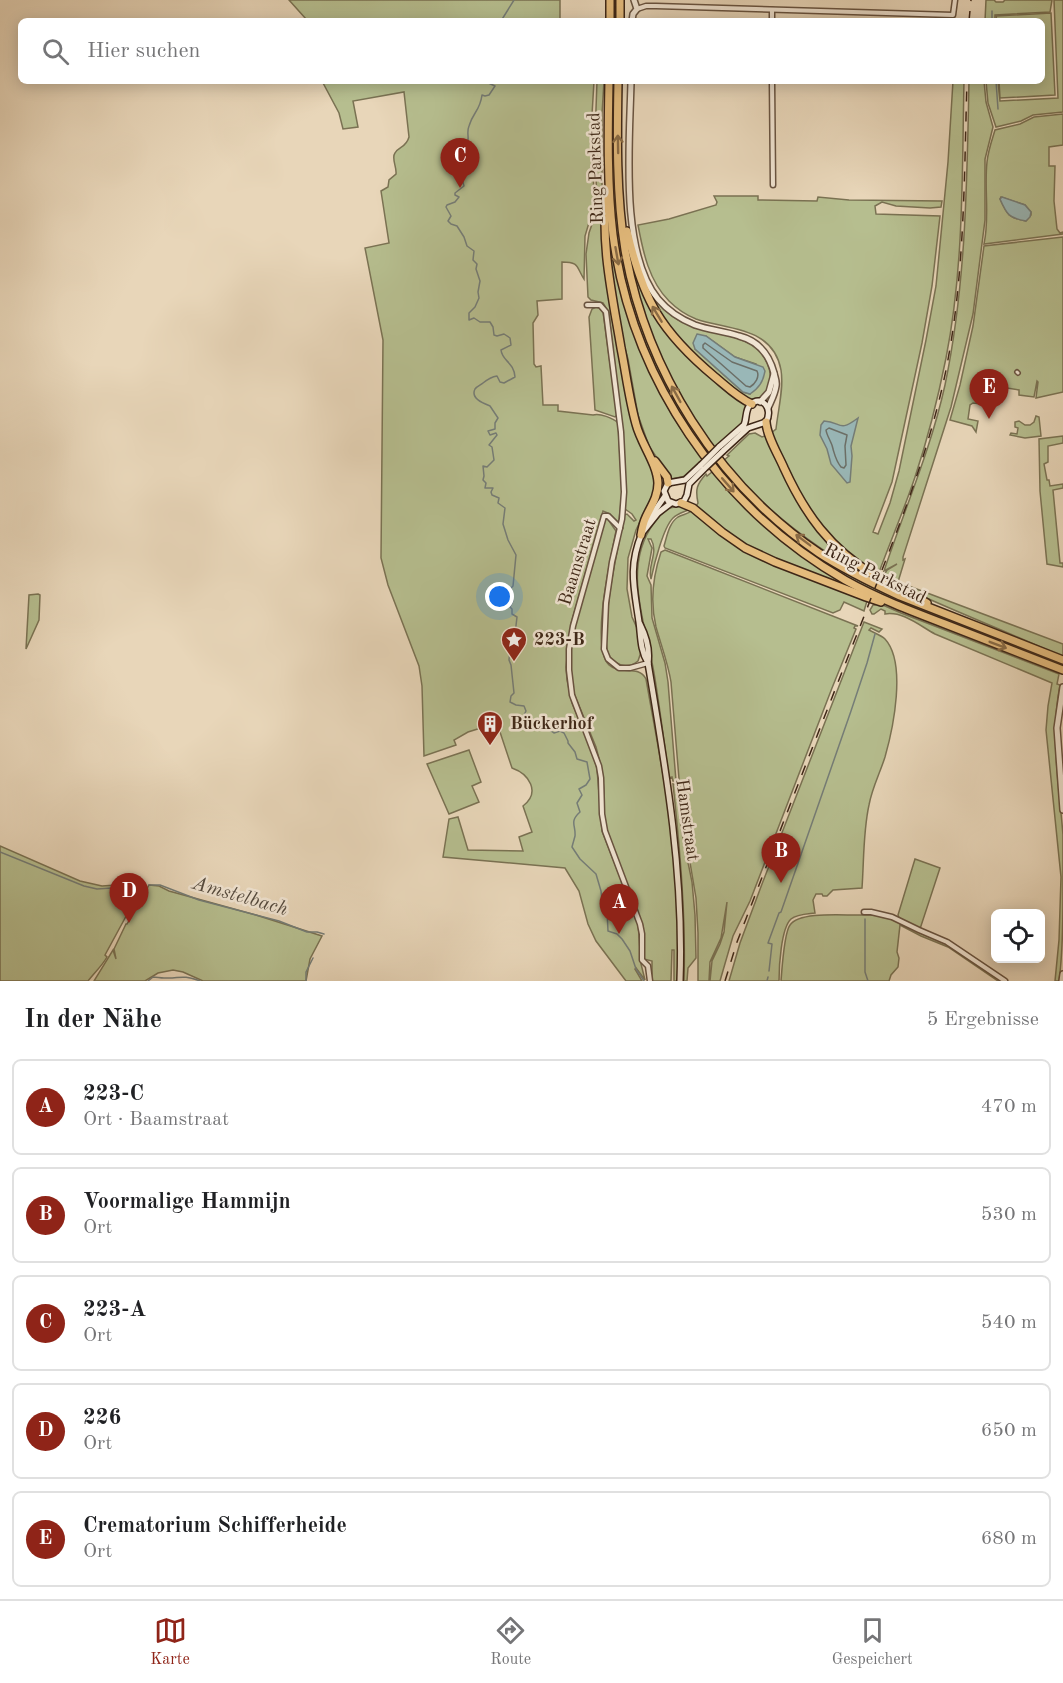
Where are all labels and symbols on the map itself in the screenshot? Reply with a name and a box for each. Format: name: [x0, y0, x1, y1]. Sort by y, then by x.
street label: Ring Parkstad: [585, 112, 607, 224]
one-way arrow: [612, 135, 624, 155]
pin: C: [440, 138, 480, 188]
one-way arrow: [612, 245, 623, 265]
one-way arrow: [651, 306, 663, 323]
pin: E: [970, 370, 1008, 419]
one-way arrow: [670, 386, 682, 403]
one-way arrow: [721, 477, 735, 492]
street label: Baamstraat: [556, 516, 600, 608]
one-way arrow: [795, 534, 811, 547]
street label: Ring Parkstad: [821, 541, 929, 607]
your location: [485, 582, 514, 611]
place icon: 223-B: [499, 625, 529, 663]
place label: 223-B: [534, 631, 585, 649]
one-way arrow: [989, 640, 1007, 651]
building icon: Bückerhof: [475, 709, 505, 747]
place label: Bückerhof: [510, 715, 595, 733]
street label: Hamstraat: [672, 778, 702, 862]
pin: B: [762, 834, 800, 883]
pin: D: [110, 874, 148, 923]
water label: Amstelbach: [189, 874, 290, 920]
pin: A: [600, 884, 638, 934]

